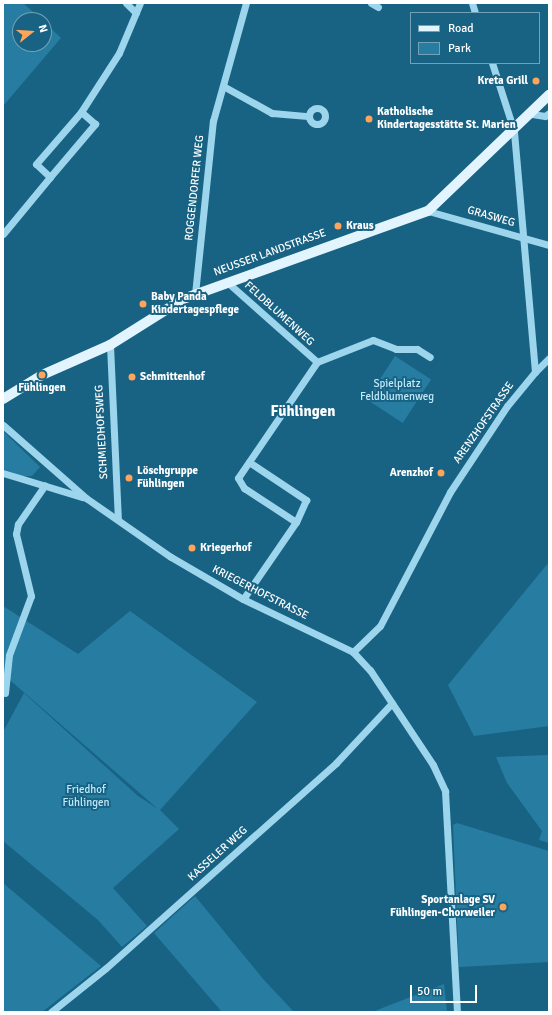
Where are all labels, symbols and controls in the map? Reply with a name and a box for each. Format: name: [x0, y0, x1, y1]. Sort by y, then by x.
north arrow: [12, 12, 52, 52]
legend: [410, 12, 540, 64]
text: Road: [448, 21, 474, 36]
text: N: [36, 23, 50, 34]
text: Park: [448, 41, 471, 56]
place label: Kreta Grill: [477, 74, 528, 88]
marker: Kreta Grill: [531, 76, 541, 86]
place label: Katholische Kindertagesstätte St. Marien: [377, 106, 516, 132]
marker: Katholische Kindertagesstätte St. Marien: [364, 114, 374, 124]
street label: ROGGENDORFER WEG: [183, 135, 207, 241]
street label: GRASWEG: [466, 204, 516, 230]
place label: Kraus: [346, 219, 374, 233]
marker: Kraus: [333, 221, 343, 231]
street label: NEUSSER LANDSTRASSE: [212, 227, 328, 279]
street label: FELDBLUMENWEG: [241, 279, 317, 349]
place label: Baby Panda Kindertagespflege: [151, 291, 239, 317]
marker: Baby Panda Kindertagespflege: [138, 299, 148, 309]
marker: Fühlingen: [37, 370, 47, 380]
place label: Schmittenhof: [140, 370, 205, 384]
marker: Schmittenhof: [127, 372, 137, 382]
park label: Spielplatz Feldblumenweg: [360, 378, 434, 404]
street label: ARENZHOFSTRASSE: [451, 380, 517, 466]
place label: Fühlingen: [18, 381, 66, 395]
street label: SCHMIEDHOFSWEG: [93, 385, 111, 479]
district label: Fühlingen: [271, 403, 335, 421]
place label: Löschgruppe Fühlingen: [137, 465, 198, 491]
place label: Arenzhof: [390, 466, 433, 480]
marker: Arenzhof: [436, 468, 446, 478]
marker: Löschgruppe Fühlingen: [124, 473, 134, 483]
place label: Kriegerhof: [200, 541, 252, 555]
marker: Kriegerhof: [187, 543, 197, 553]
street label: KRIEGERHOFSTRASSE: [210, 563, 310, 623]
park label: Friedhof Fühlingen: [63, 784, 109, 810]
street label: KASSELER WEG: [186, 824, 250, 884]
place label: Sportanlage SV Fühlingen-Chorweiler: [390, 894, 495, 920]
marker: Sportanlage SV Fühlingen-Chorweiler: [498, 902, 508, 912]
scale bar: [412, 977, 479, 1003]
text: 50 m: [417, 984, 442, 999]

